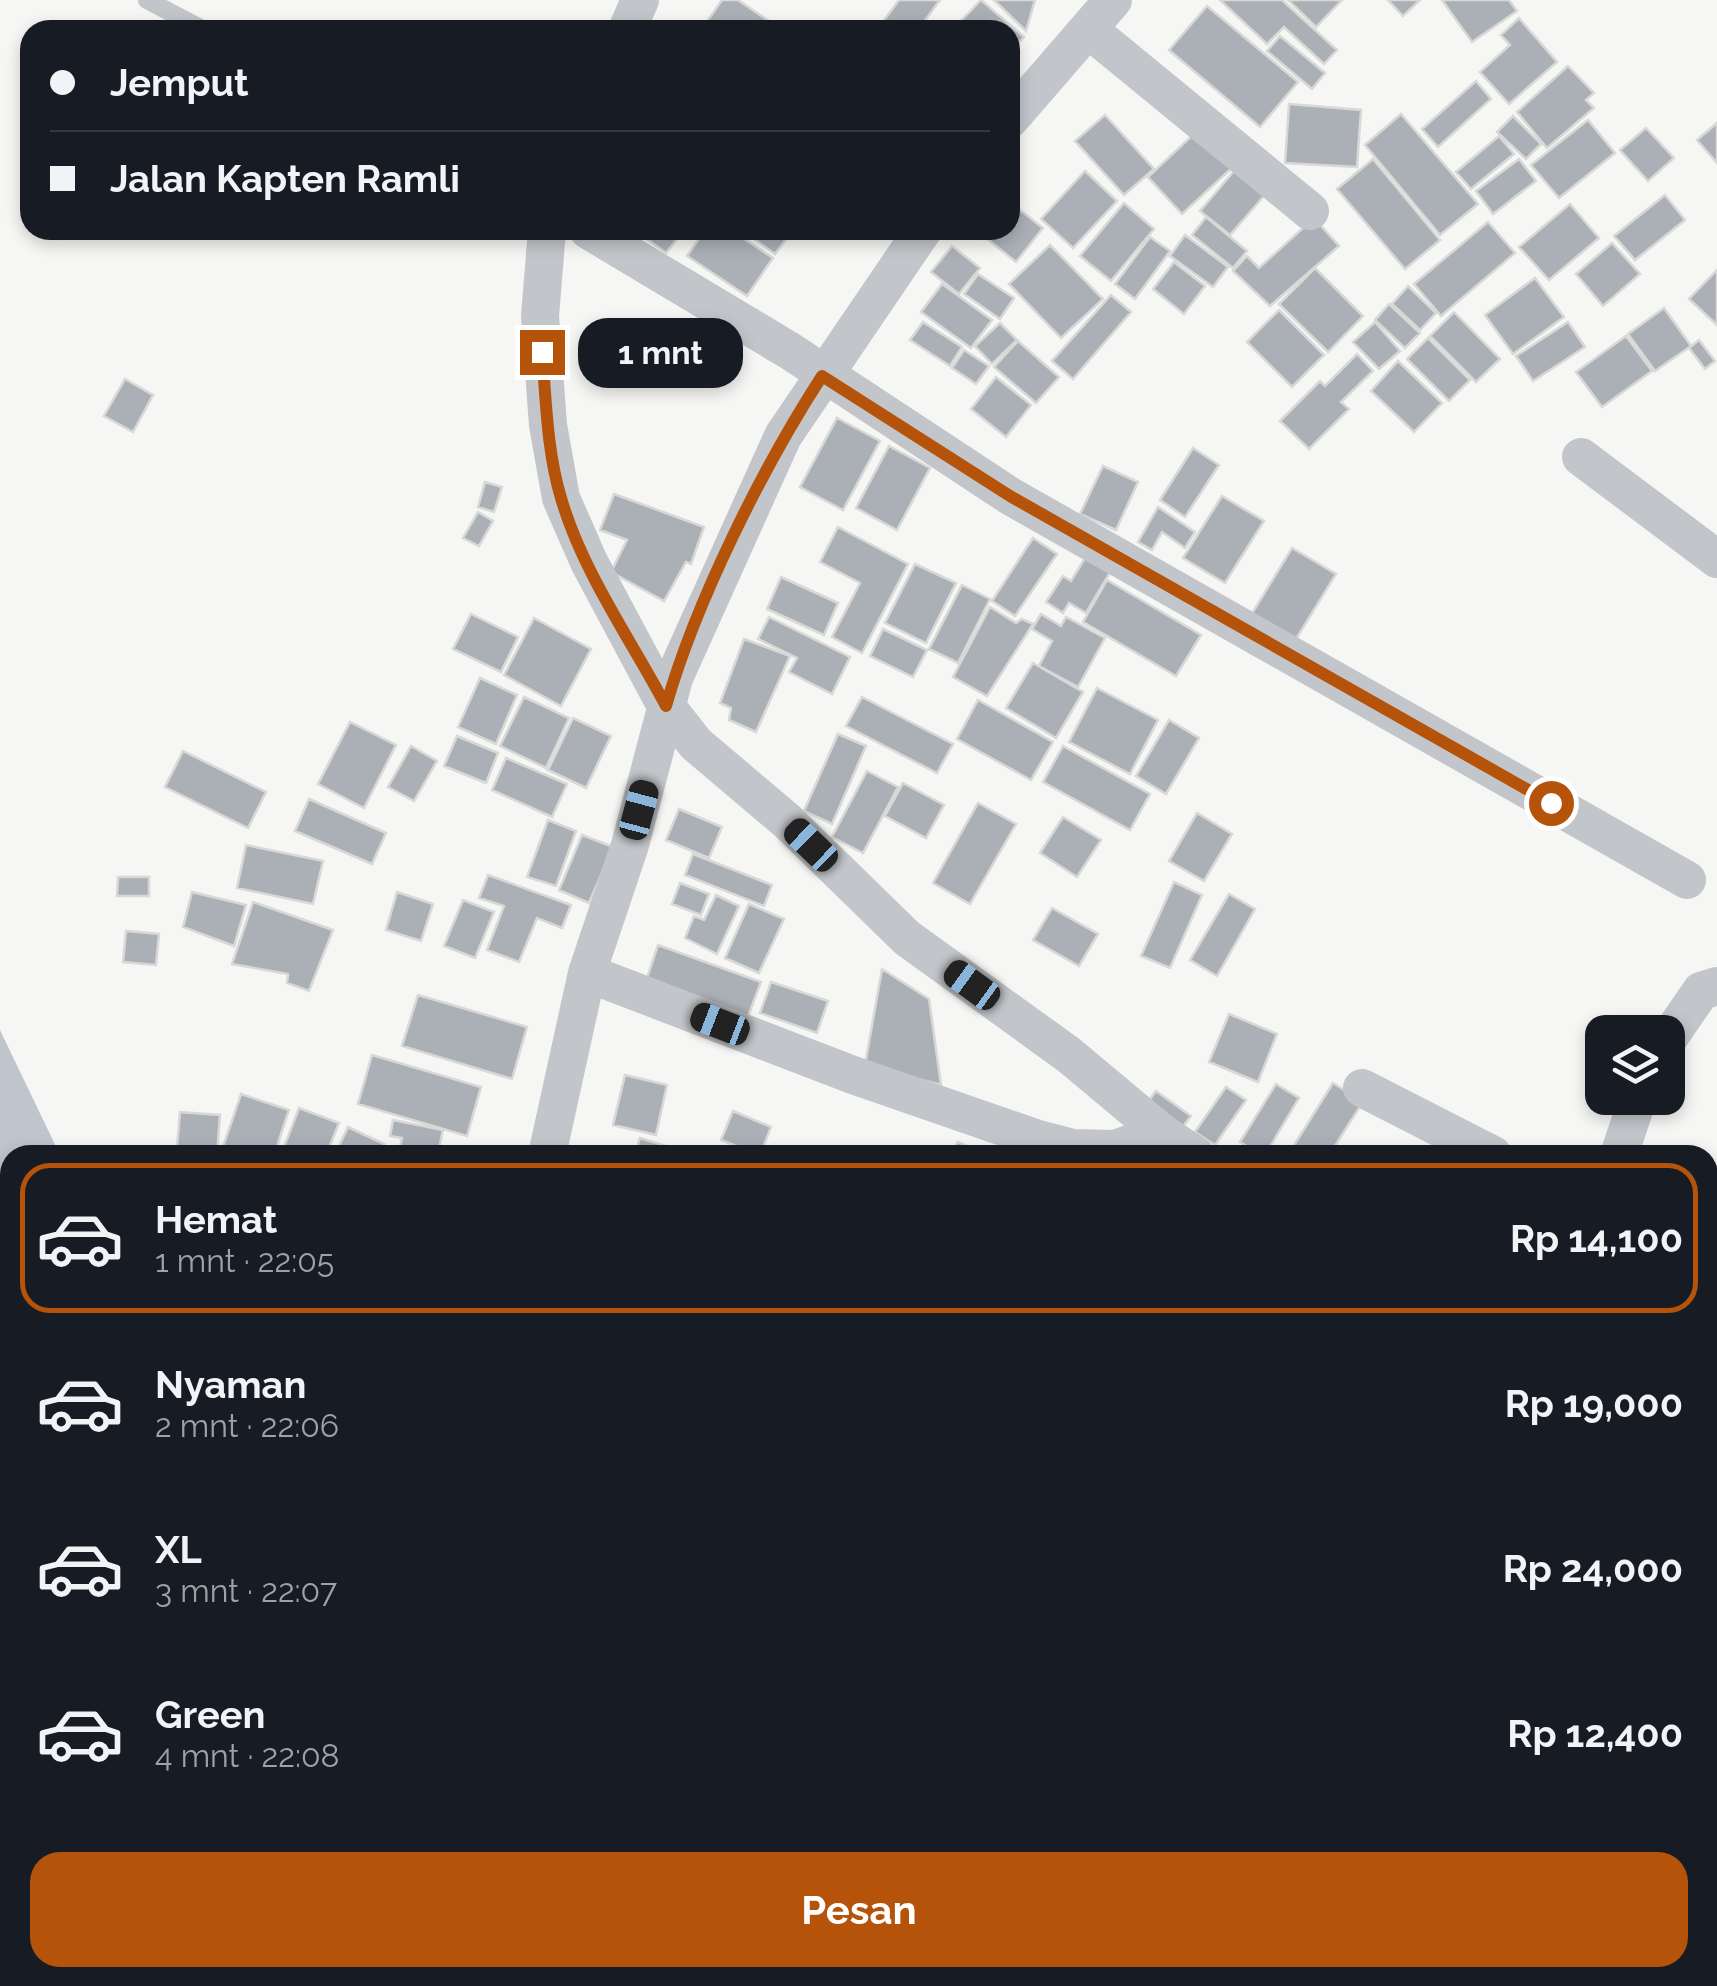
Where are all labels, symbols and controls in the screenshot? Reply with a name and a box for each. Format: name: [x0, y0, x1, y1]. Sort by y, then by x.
text: Jemput: [110, 60, 249, 105]
text: Jalan Kapten Ramli: [110, 156, 460, 201]
callout: 1 mnt: [577, 317, 742, 387]
route end: [520, 330, 565, 375]
text: 1 mnt: [618, 334, 703, 371]
car: [617, 777, 661, 843]
route start: [1529, 781, 1574, 826]
car: [779, 813, 843, 877]
car: [939, 955, 1005, 1015]
car: [687, 999, 753, 1049]
map controls: [1585, 1015, 1685, 1115]
button: layers: [1585, 1015, 1685, 1115]
icon: car: [35, 1193, 125, 1283]
text: Hemat: [155, 1197, 277, 1242]
text: Rp 14,100: [1510, 1216, 1683, 1261]
text: 1 mnt · 22:05: [155, 1242, 334, 1279]
icon: car: [35, 1358, 125, 1448]
text: Nyaman: [155, 1362, 306, 1407]
text: Rp 19,000: [1505, 1381, 1683, 1426]
text: 2 mnt · 22:06: [155, 1407, 339, 1444]
icon: car: [35, 1523, 125, 1613]
text: XL: [155, 1527, 202, 1572]
text: Rp 24,000: [1503, 1546, 1683, 1591]
text: 3 mnt · 22:07: [155, 1572, 337, 1609]
icon: car: [35, 1688, 125, 1778]
text: Green: [155, 1692, 265, 1737]
text: Rp 12,400: [1507, 1711, 1683, 1756]
text: 4 mnt · 22:08: [155, 1737, 340, 1774]
button: Pesan: [30, 1852, 1688, 1967]

